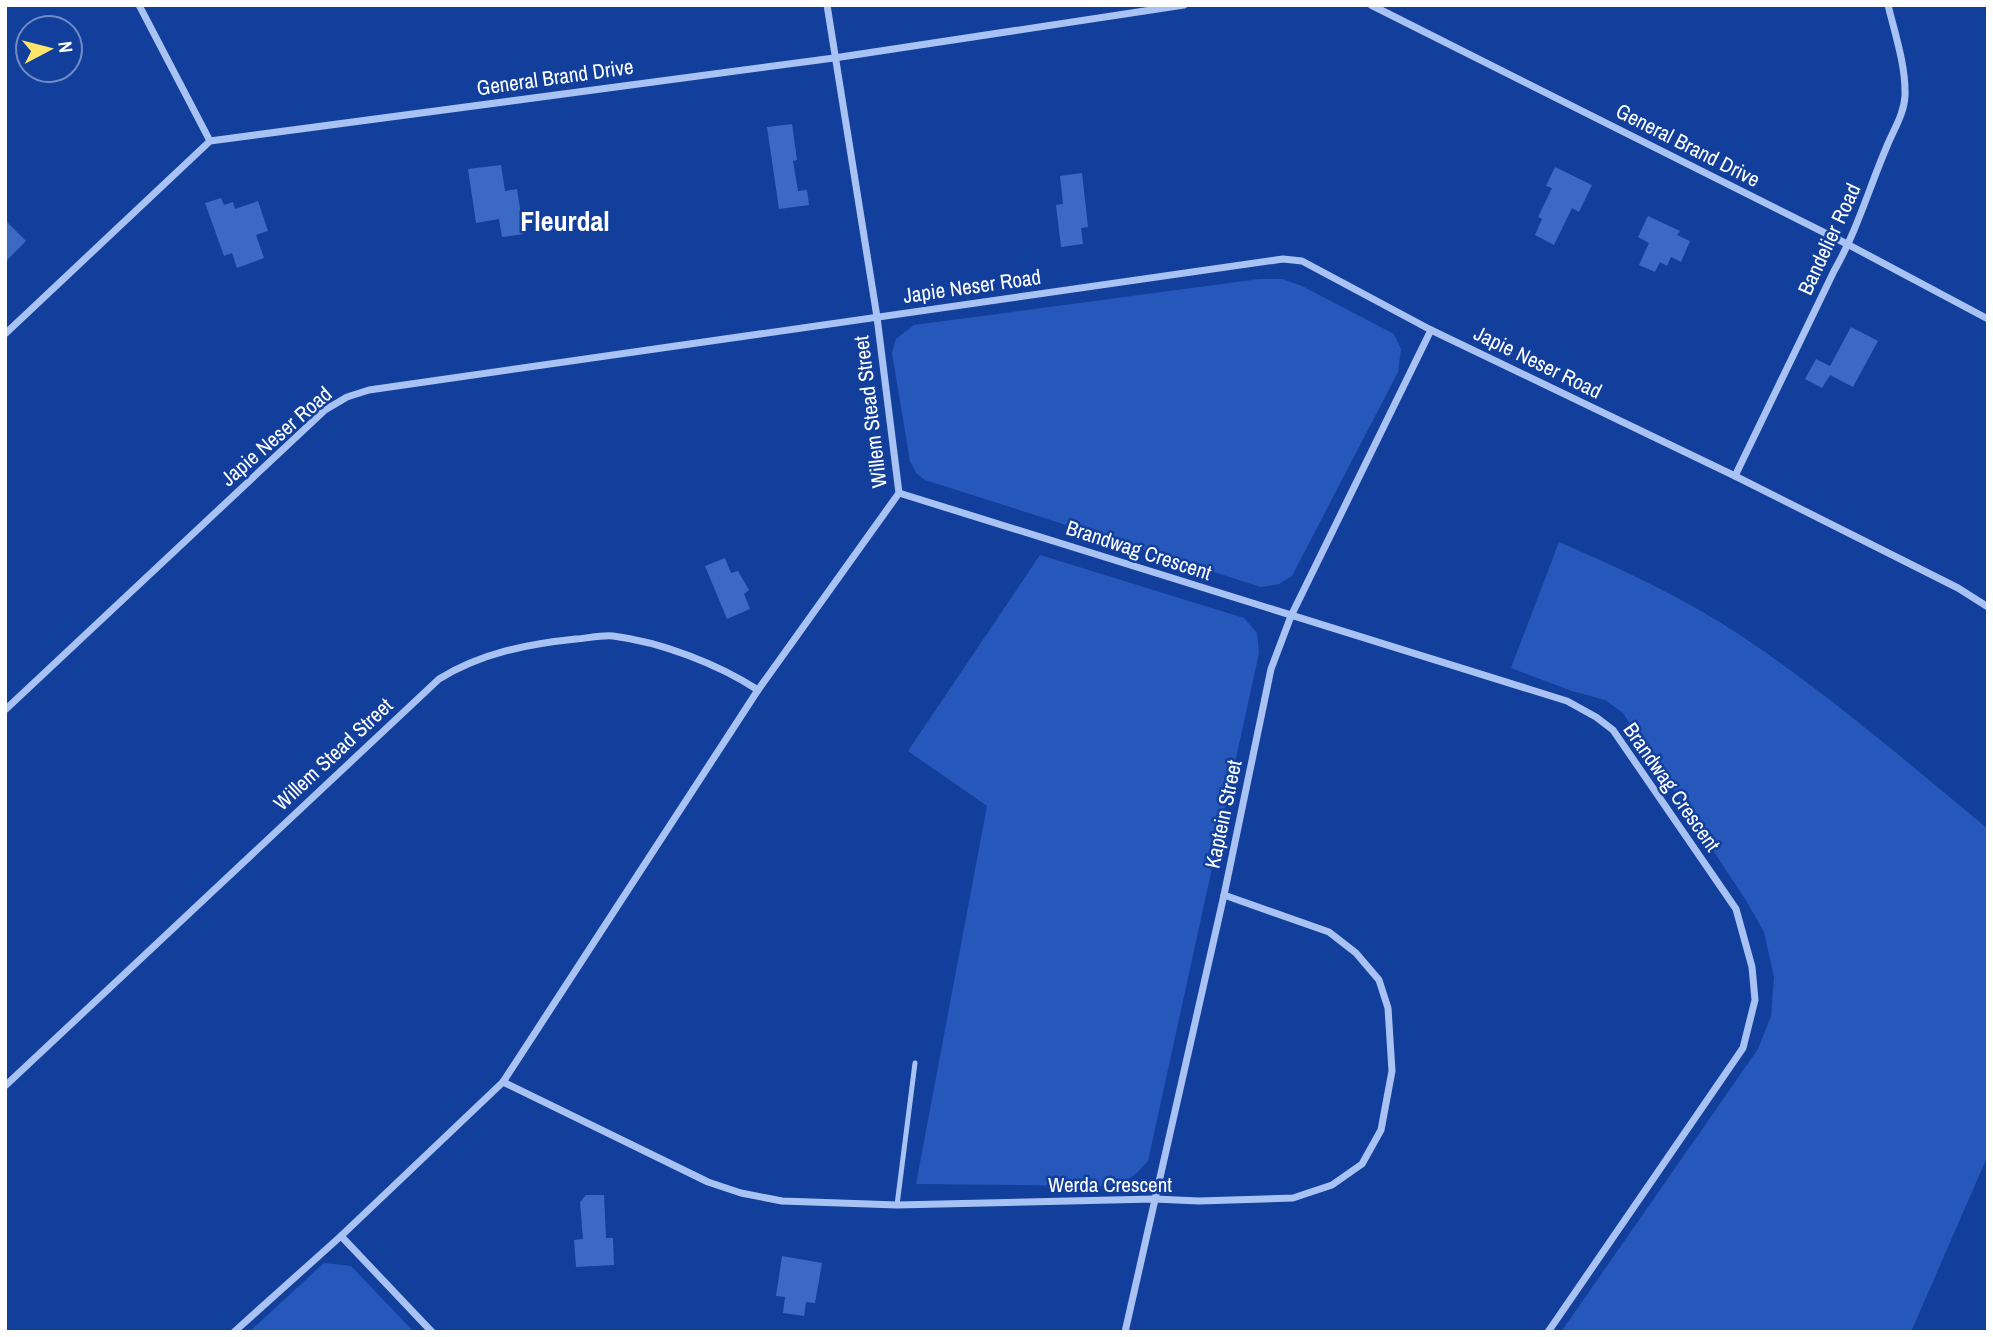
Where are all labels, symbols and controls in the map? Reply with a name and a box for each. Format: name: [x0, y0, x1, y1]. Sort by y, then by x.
north arrow: [14, 14, 84, 84]
text: N: [52, 40, 79, 54]
street label: General Brand Drive: [475, 52, 635, 102]
street label: General Brand Drive: [1611, 96, 1765, 194]
street label: Bandelier Road: [1791, 179, 1867, 299]
district label: Fleurdal: [520, 202, 610, 240]
street label: Japie Neser Road: [901, 262, 1043, 310]
street label: Japie Neser Road: [1469, 319, 1607, 405]
street label: Willem Stead Street: [846, 334, 894, 490]
street label: Japie Neser Road: [214, 380, 338, 492]
street label: Brandwag Crescent: [1063, 513, 1216, 587]
street label: Willem Stead Street: [267, 691, 399, 817]
street label: Brandwag Crescent: [1617, 717, 1727, 857]
street label: Kaptein Street: [1197, 757, 1249, 871]
street label: Werda Crescent: [1048, 1170, 1172, 1199]

